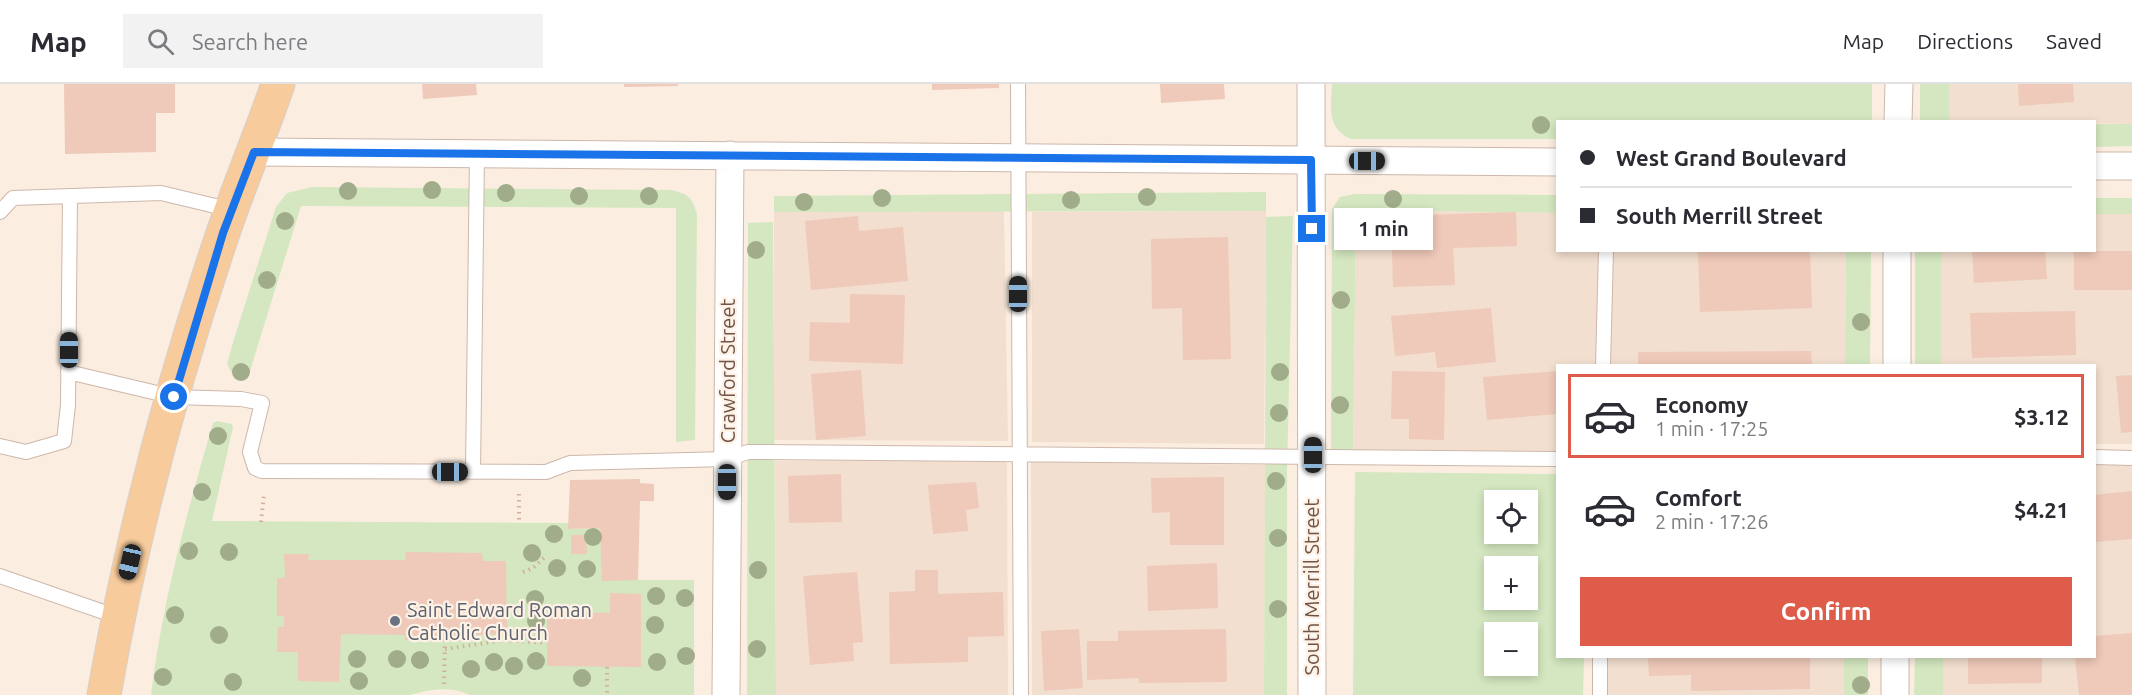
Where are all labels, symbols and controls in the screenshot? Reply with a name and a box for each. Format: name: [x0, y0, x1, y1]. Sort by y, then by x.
search box: [123, 14, 543, 68]
icon: search: [144, 25, 177, 58]
text: Map: [30, 26, 87, 57]
text: Search here: [192, 29, 308, 54]
text: Map: [1843, 29, 1884, 53]
text: Directions: [1917, 29, 2013, 53]
text: Saved: [2046, 29, 2102, 53]
text: West Grand Boulevard: [1616, 145, 1847, 170]
car: [1349, 152, 1385, 170]
text: South Merrill Street: [1616, 203, 1823, 228]
callout: 1 min: [1333, 208, 1432, 250]
route end: [1298, 215, 1325, 242]
text: 1 min: [1358, 217, 1409, 240]
car: [1009, 276, 1027, 312]
street label: Crawford Street: [716, 299, 739, 443]
car: [60, 332, 78, 368]
route start: [160, 383, 187, 410]
icon: car: [1583, 389, 1637, 443]
text: Economy: [1655, 392, 1748, 417]
text: $3.12: [2014, 404, 2069, 429]
text: 1 min · 17:25: [1655, 417, 1769, 440]
car: [1304, 437, 1322, 473]
car: [432, 463, 468, 481]
car: [718, 464, 736, 500]
icon: car: [1583, 482, 1637, 536]
text: Comfort: [1655, 485, 1742, 510]
map controls: [1484, 490, 1538, 676]
button: locate: [1484, 490, 1538, 544]
text: $4.21: [2014, 497, 2069, 522]
street label: South Merrill Street: [1300, 498, 1323, 675]
text: 2 min · 17:26: [1655, 510, 1769, 533]
car: [117, 542, 143, 582]
button: +: [1484, 556, 1538, 610]
button: Confirm: [1580, 577, 2072, 646]
place label: Saint Edward Roman Catholic Church: [407, 598, 592, 644]
marker: Saint Edward Roman Catholic Church: [388, 614, 402, 628]
button: −: [1484, 622, 1538, 676]

